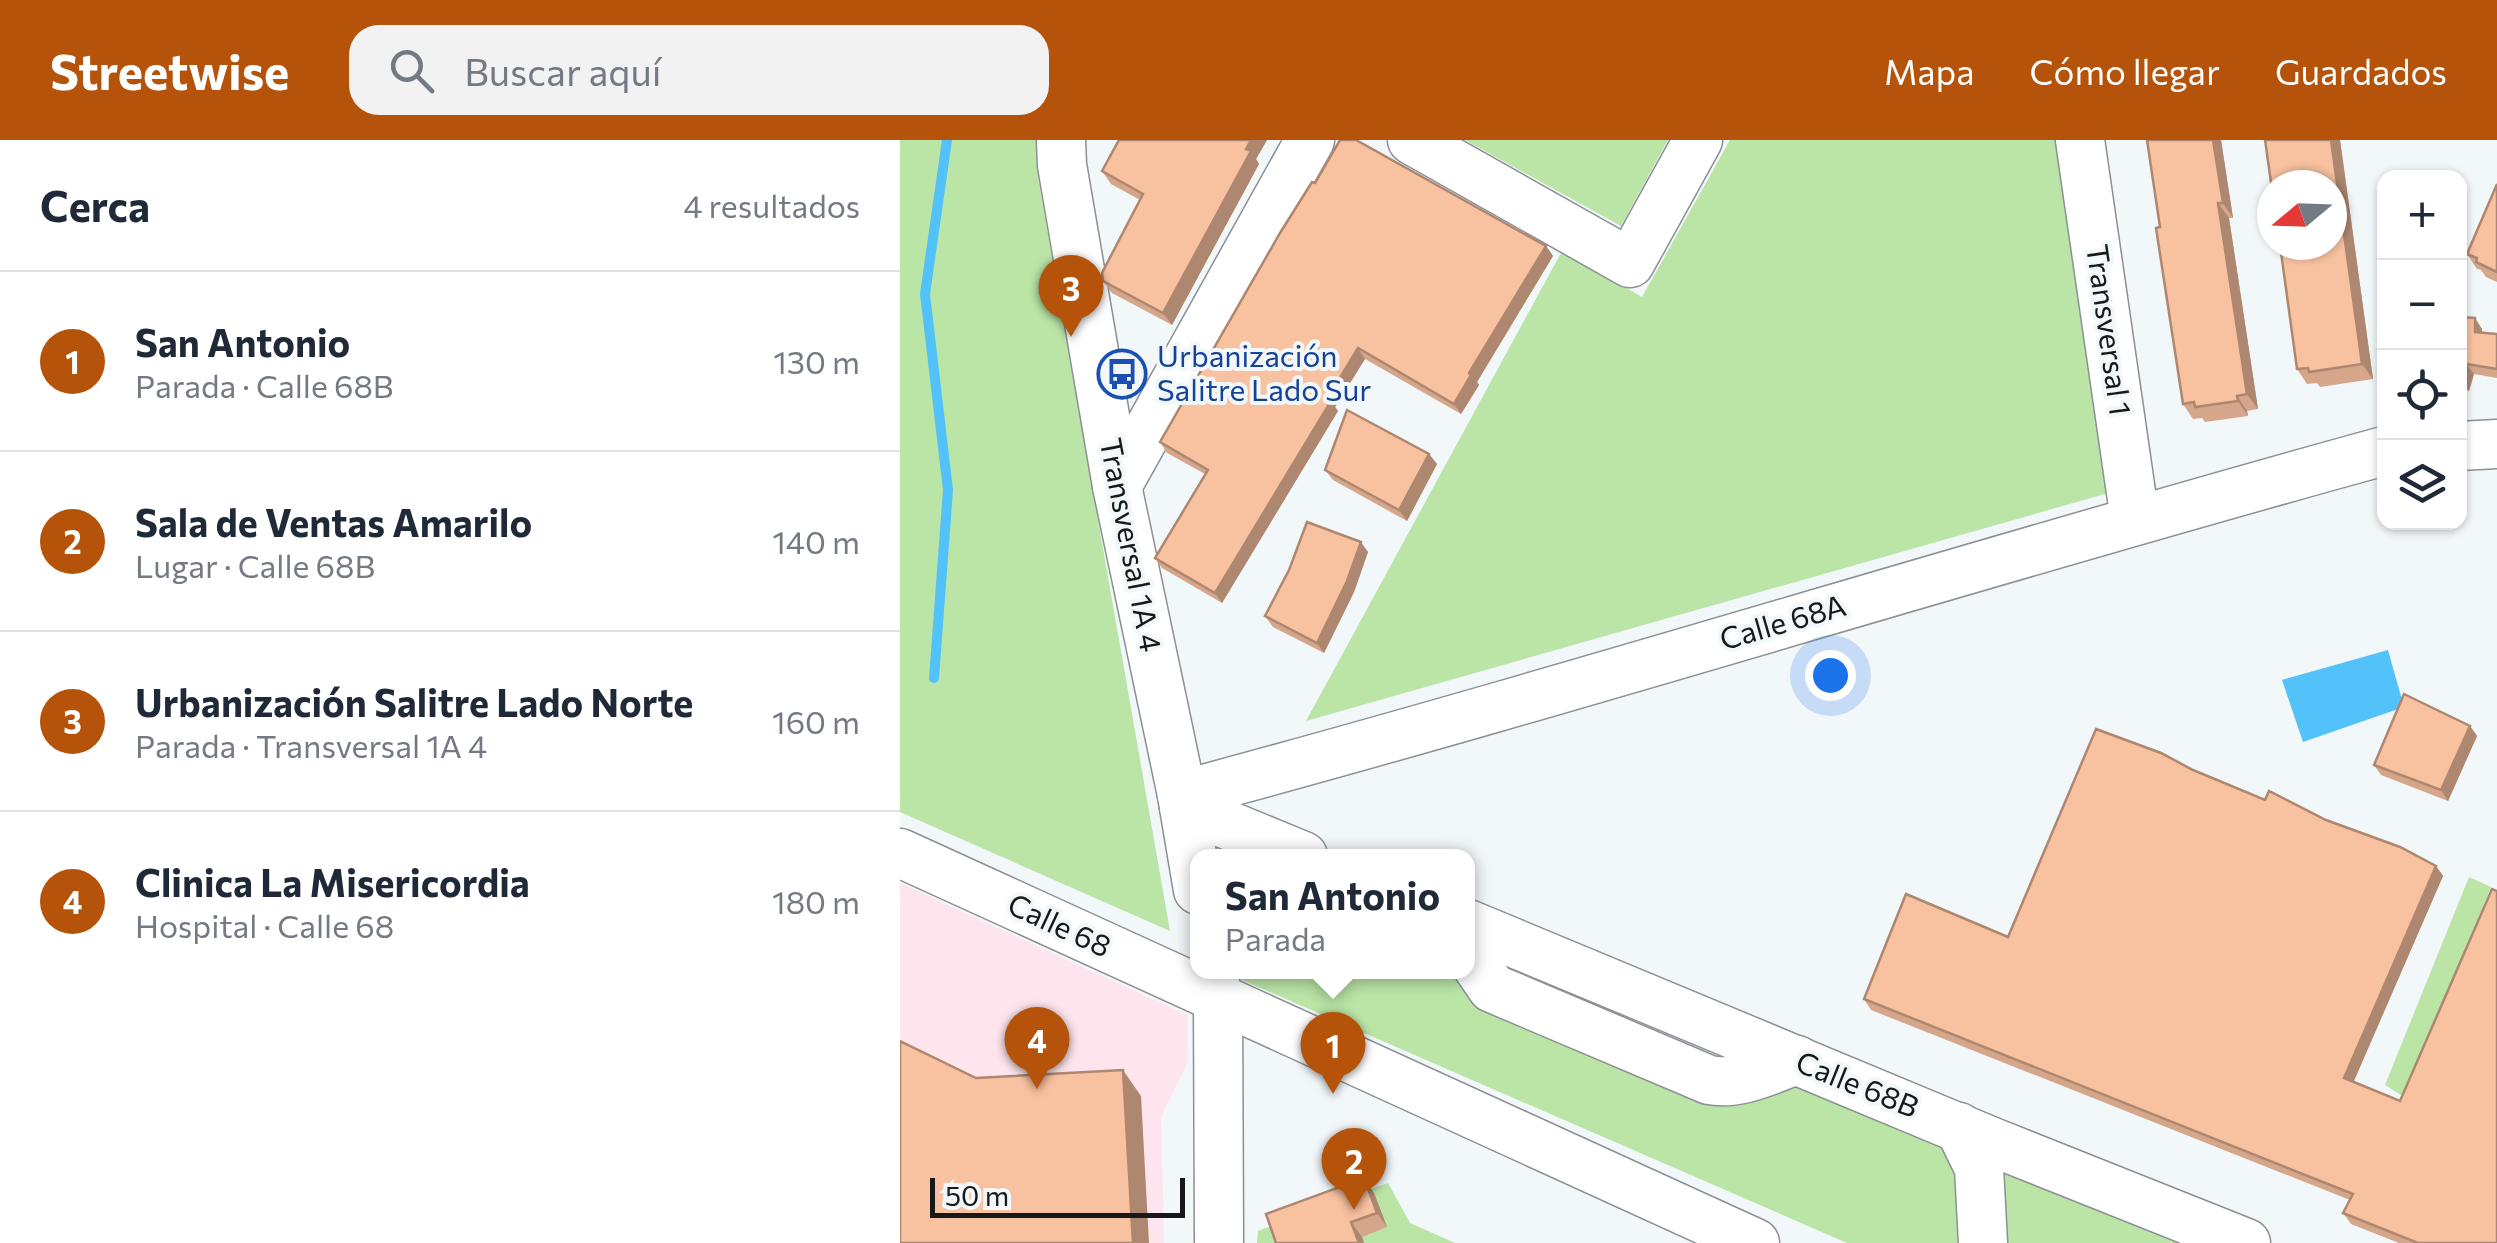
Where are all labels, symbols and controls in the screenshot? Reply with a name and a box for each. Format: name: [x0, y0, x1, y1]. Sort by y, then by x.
search box: [349, 25, 1049, 115]
text: Streetwise: [50, 41, 289, 100]
icon: search: [384, 43, 439, 98]
text: Buscar aquí: [464, 47, 662, 94]
text: Mapa: [1884, 49, 1975, 92]
text: Cómo llegar: [2030, 49, 2220, 92]
text: Guardados: [2275, 49, 2447, 92]
north arrow: [2257, 170, 2347, 260]
map controls: [2377, 170, 2467, 530]
button: +: [2377, 170, 2467, 260]
text: Cerca: [40, 179, 150, 231]
text: 4 resultados: [683, 185, 860, 225]
street label: Transversal 1: [2080, 242, 2141, 418]
pin: 3: [1038, 254, 1104, 337]
button: −: [2377, 260, 2467, 350]
text: San Antonio: [135, 318, 350, 365]
place label: Urbanización Salitre Lado Sur: [1157, 336, 1371, 407]
text: 1: [65, 341, 80, 381]
text: 130 m: [773, 341, 860, 381]
bus stop icon: Urbanización Salitre Lado Sur: [1096, 348, 1148, 400]
button: locate: [2377, 350, 2467, 440]
text: Parada · Calle 68B: [135, 365, 393, 405]
street label: Transversal 1A 4: [1094, 435, 1171, 654]
button: layers: [2377, 440, 2467, 530]
text: Sala de Ventas Amarilo: [135, 498, 532, 545]
text: 2: [63, 521, 82, 561]
text: 140 m: [772, 521, 860, 561]
text: Lugar · Calle 68B: [135, 545, 375, 585]
street label: Calle 68A: [1715, 585, 1850, 656]
your location: [1805, 650, 1856, 701]
text: Urbanización Salitre Lado Norte: [135, 678, 693, 725]
text: 3: [63, 701, 82, 741]
text: 160 m: [772, 701, 860, 741]
text: Parada · Transversal 1A 4: [135, 725, 487, 765]
popup: [1190, 849, 1475, 979]
text: Clinica La Misericordia: [135, 858, 530, 905]
text: San Antonio: [1225, 871, 1440, 918]
text: 4: [63, 881, 82, 921]
text: 180 m: [772, 881, 860, 921]
street label: Calle 68: [1003, 884, 1117, 964]
text: Hospital · Calle 68: [135, 905, 394, 945]
text: Parada: [1225, 918, 1326, 958]
pin: 4: [1004, 1006, 1070, 1089]
pin: 1: [1300, 1012, 1366, 1094]
street label: Calle 68B: [1791, 1041, 1925, 1124]
pin: 2: [1322, 1128, 1386, 1210]
scale bar: [930, 1173, 1185, 1218]
text: 50 m: [945, 1178, 1009, 1212]

